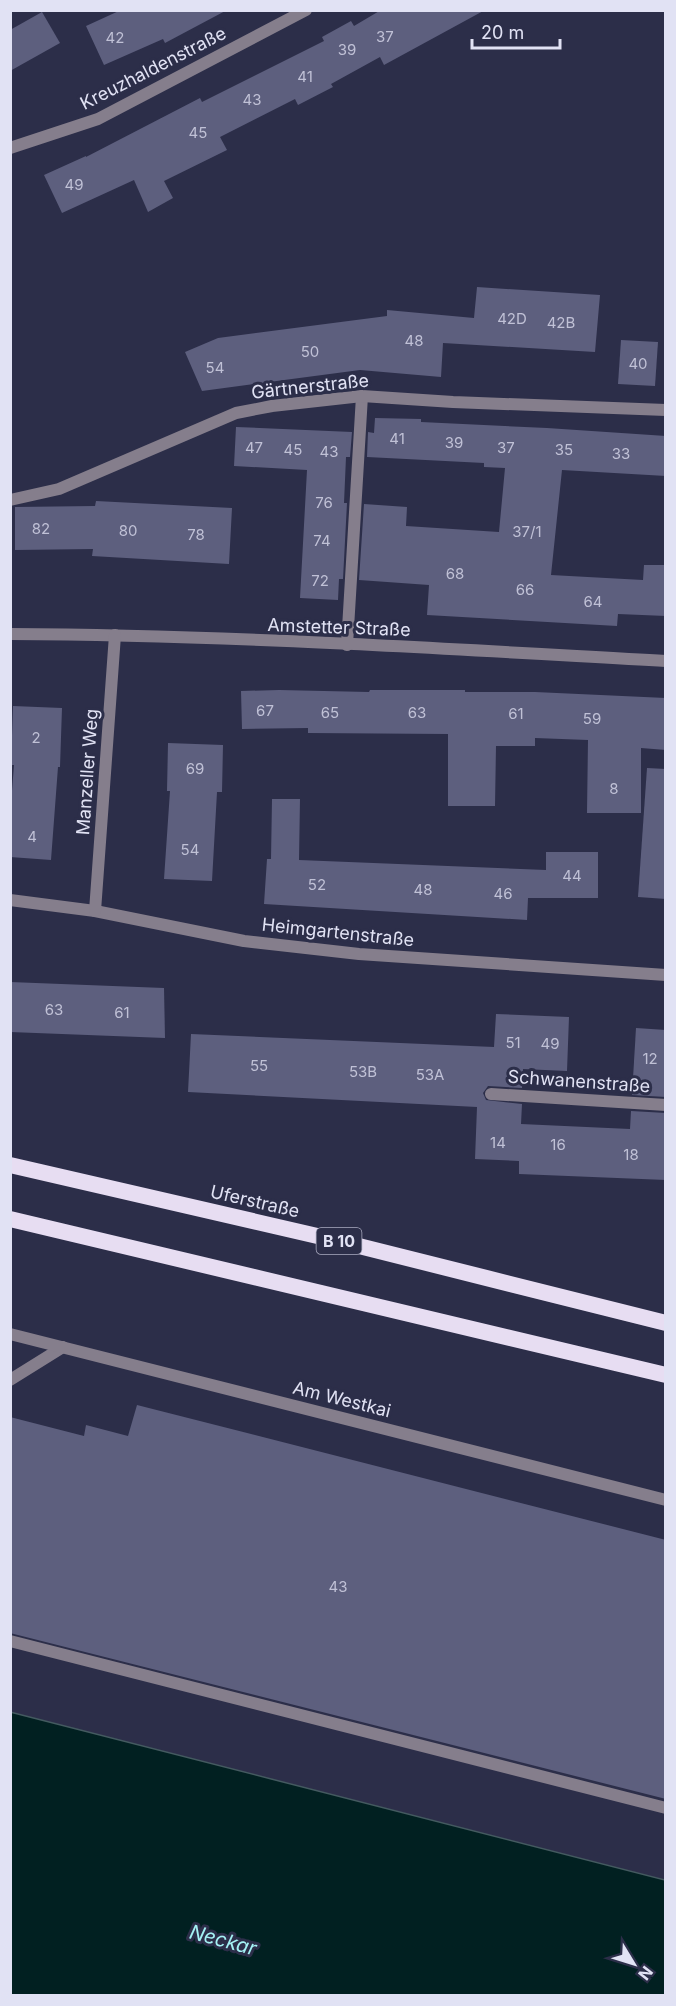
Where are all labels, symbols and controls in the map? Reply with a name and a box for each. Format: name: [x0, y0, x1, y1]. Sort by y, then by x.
scale bar: [472, 12, 560, 50]
street label: Kreuzhaldenstraße: [77, 22, 229, 114]
text: 20 m: [481, 22, 524, 43]
house number: 37: [376, 27, 394, 46]
house number: 42: [106, 28, 124, 47]
house number: 39: [338, 40, 356, 59]
house number: 41: [297, 67, 313, 86]
house number: 43: [243, 90, 261, 109]
house number: 45: [189, 123, 207, 142]
house number: 49: [65, 175, 84, 194]
house number: 42D: [497, 309, 527, 328]
house number: 42B: [547, 313, 575, 332]
house number: 48: [405, 331, 423, 350]
house number: 50: [301, 342, 319, 361]
house number: 40: [628, 354, 648, 373]
house number: 54: [206, 358, 224, 377]
street label: Gärtnerstraße: [250, 369, 370, 403]
house number: 41: [389, 429, 405, 448]
house number: 39: [445, 433, 463, 452]
house number: 47: [245, 438, 263, 457]
house number: 37: [497, 438, 515, 457]
house number: 45: [284, 440, 302, 459]
house number: 35: [555, 440, 573, 459]
house number: 43: [320, 442, 338, 461]
house number: 33: [612, 444, 630, 463]
house number: 76: [315, 493, 333, 512]
house number: 82: [32, 519, 50, 538]
house number: 80: [119, 521, 137, 540]
house number: 37/1: [512, 522, 542, 541]
house number: 78: [187, 525, 205, 544]
house number: 74: [313, 531, 331, 550]
house number: 68: [446, 564, 464, 583]
house number: 72: [311, 571, 329, 590]
house number: 66: [516, 580, 534, 599]
house number: 64: [584, 592, 603, 611]
street label: Amstetter Straße: [267, 614, 411, 640]
house number: 67: [256, 701, 274, 720]
house number: 65: [321, 703, 339, 722]
house number: 63: [408, 703, 426, 722]
house number: 61: [508, 704, 524, 723]
street label: Manzeller Weg: [72, 708, 102, 836]
house number: 59: [583, 709, 601, 728]
house number: 2: [31, 728, 41, 747]
house number: 69: [186, 759, 204, 778]
house number: 8: [609, 779, 619, 798]
house number: 4: [27, 827, 37, 846]
house number: 54: [181, 840, 199, 859]
house number: 44: [562, 866, 582, 885]
house number: 52: [308, 875, 326, 894]
house number: 48: [414, 880, 432, 899]
house number: 46: [494, 884, 513, 903]
street label: Heimgartenstraße: [261, 914, 415, 950]
house number: 63: [45, 1000, 63, 1019]
house number: 61: [114, 1003, 130, 1022]
house number: 51: [505, 1033, 521, 1052]
house number: 49: [541, 1034, 560, 1053]
house number: 12: [642, 1049, 658, 1068]
house number: 55: [250, 1056, 268, 1075]
house number: 53B: [349, 1062, 377, 1081]
house number: 53A: [416, 1065, 444, 1084]
street label: Schwanenstraße: [507, 1066, 651, 1096]
house number: 14: [490, 1133, 506, 1152]
house number: 16: [550, 1135, 566, 1154]
house number: 18: [623, 1145, 639, 1164]
street label: Uferstraße: [208, 1181, 302, 1221]
road number: B 10: [316, 1228, 362, 1254]
street label: Am Westkai: [291, 1377, 393, 1421]
house number: 43: [329, 1577, 347, 1596]
water label: Neckar: [187, 1920, 260, 1961]
north arrow: [604, 1934, 664, 1994]
text: N: [634, 1962, 657, 1984]

